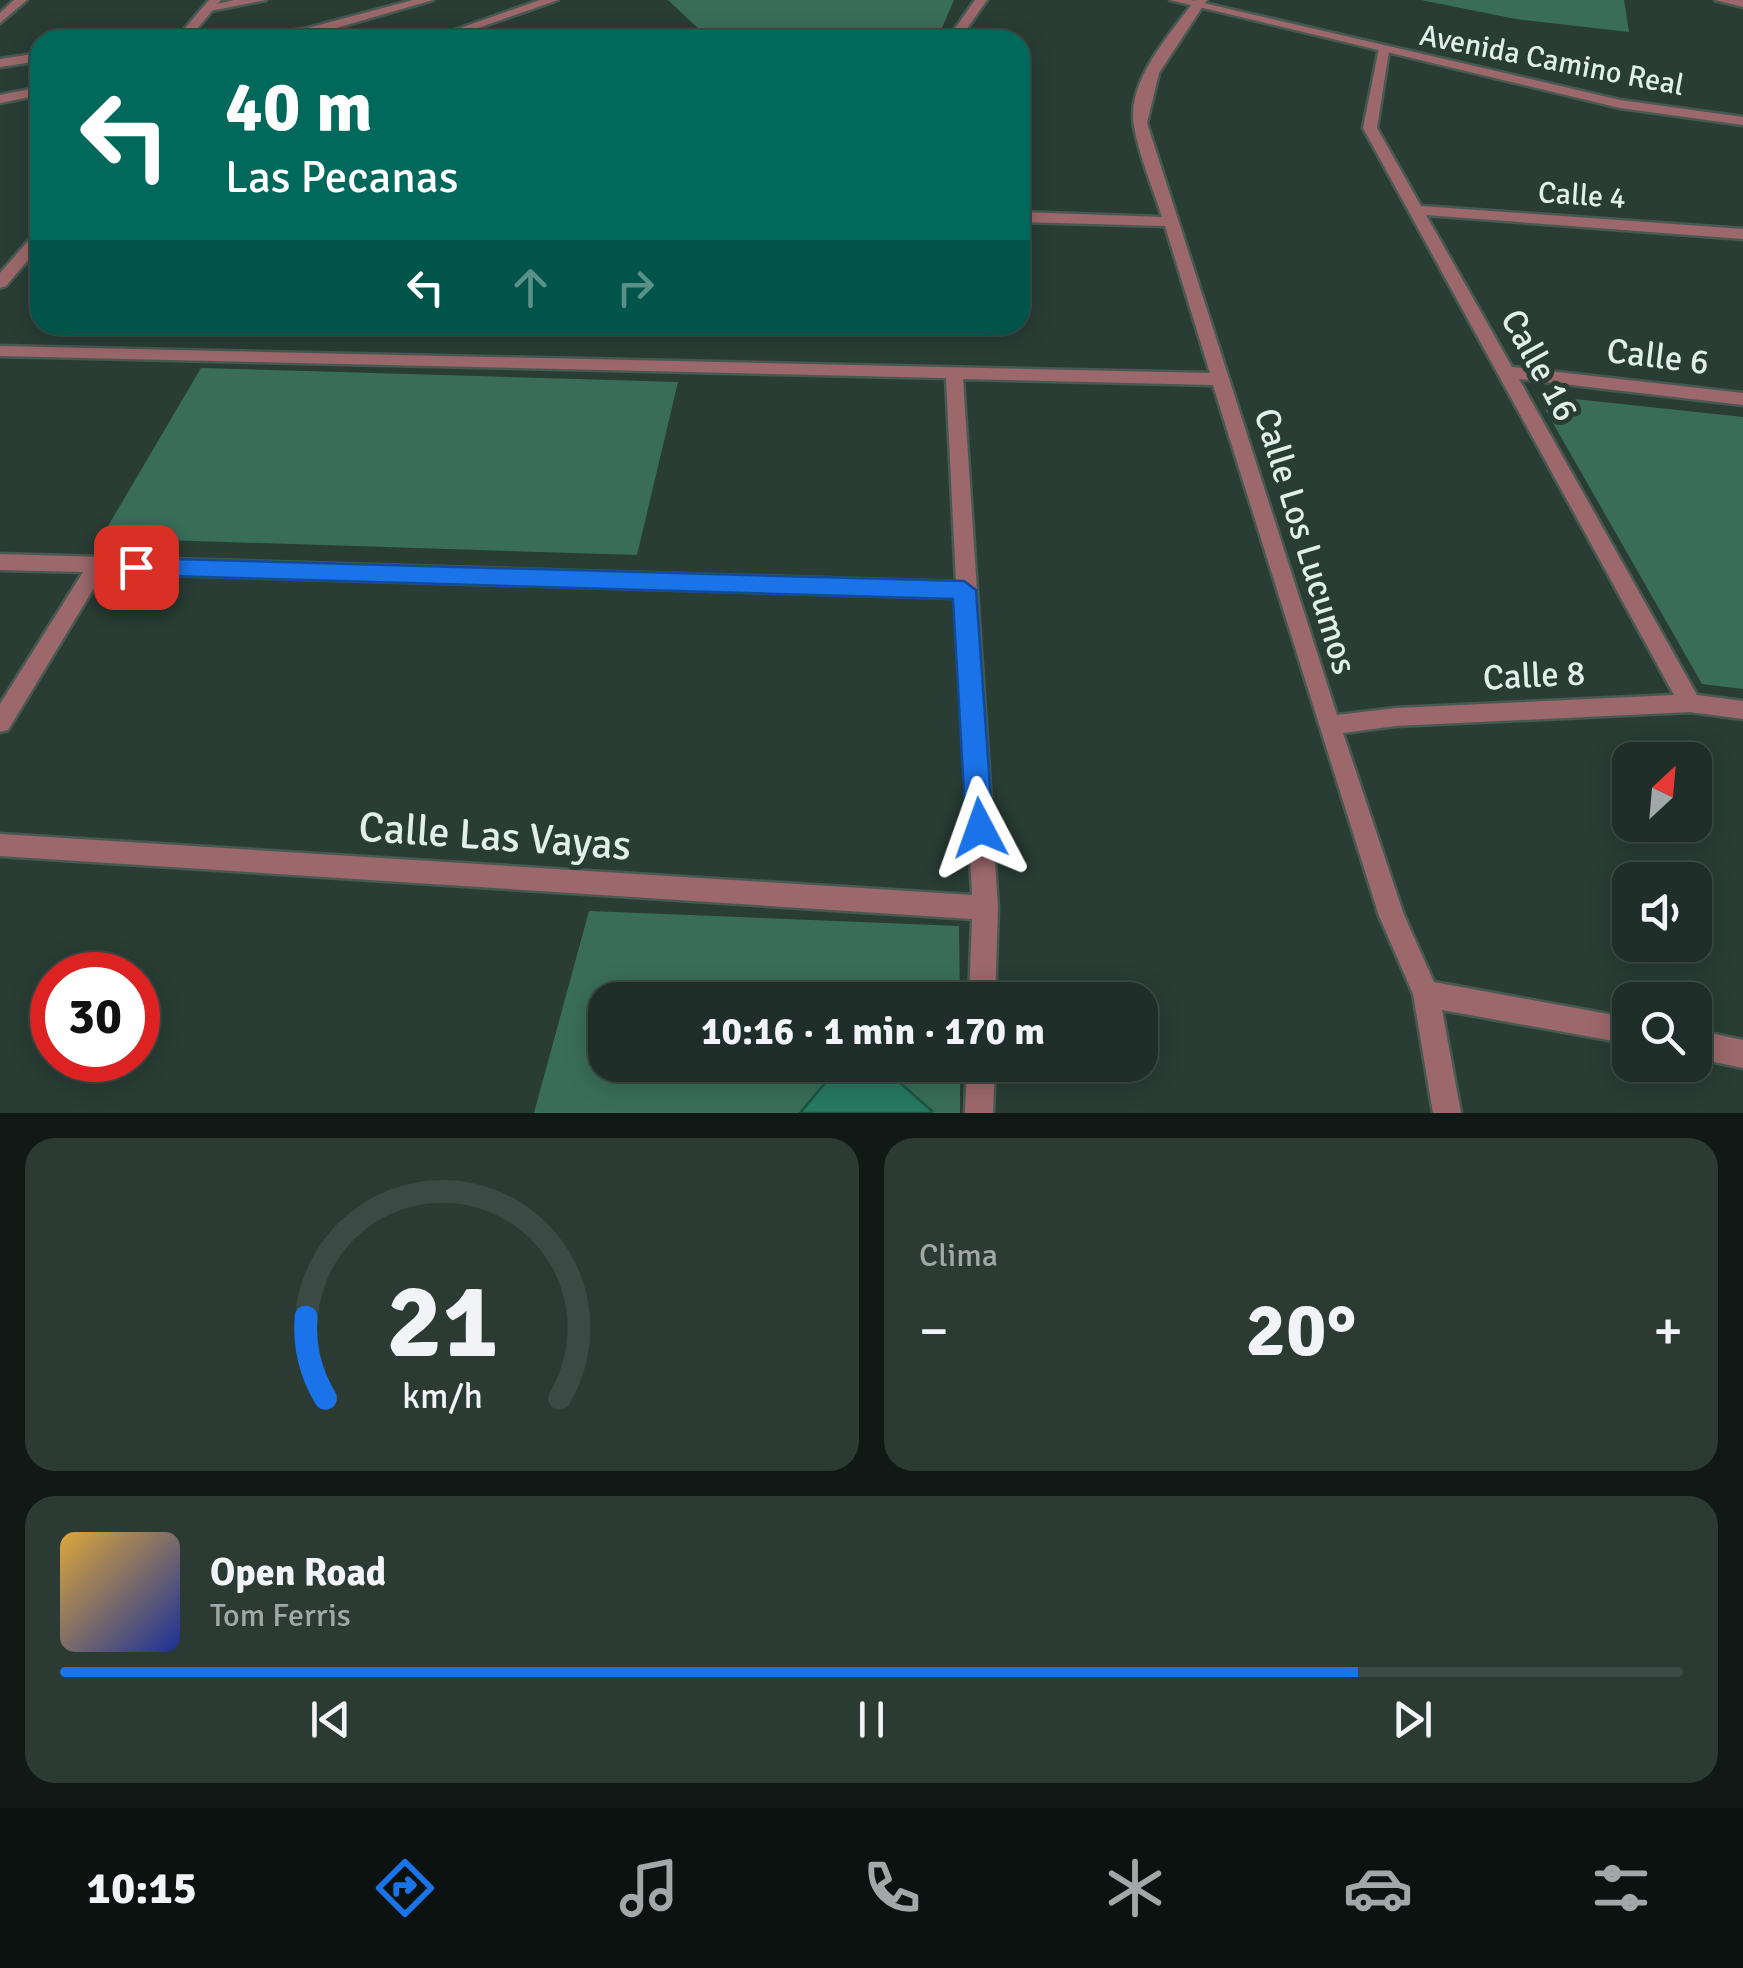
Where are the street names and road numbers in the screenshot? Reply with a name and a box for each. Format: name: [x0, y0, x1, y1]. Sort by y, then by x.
street label: Avenida Camino Real: [1416, 17, 1687, 104]
street label: Calle 4: [1537, 174, 1627, 217]
street label: Calle 16: [1491, 302, 1588, 429]
street label: Calle 6: [1604, 329, 1711, 384]
street label: Calle Los Lucumos: [1245, 403, 1366, 679]
street label: Calle 8: [1482, 651, 1586, 700]
street label: Calle Las Vayas: [357, 802, 633, 871]

